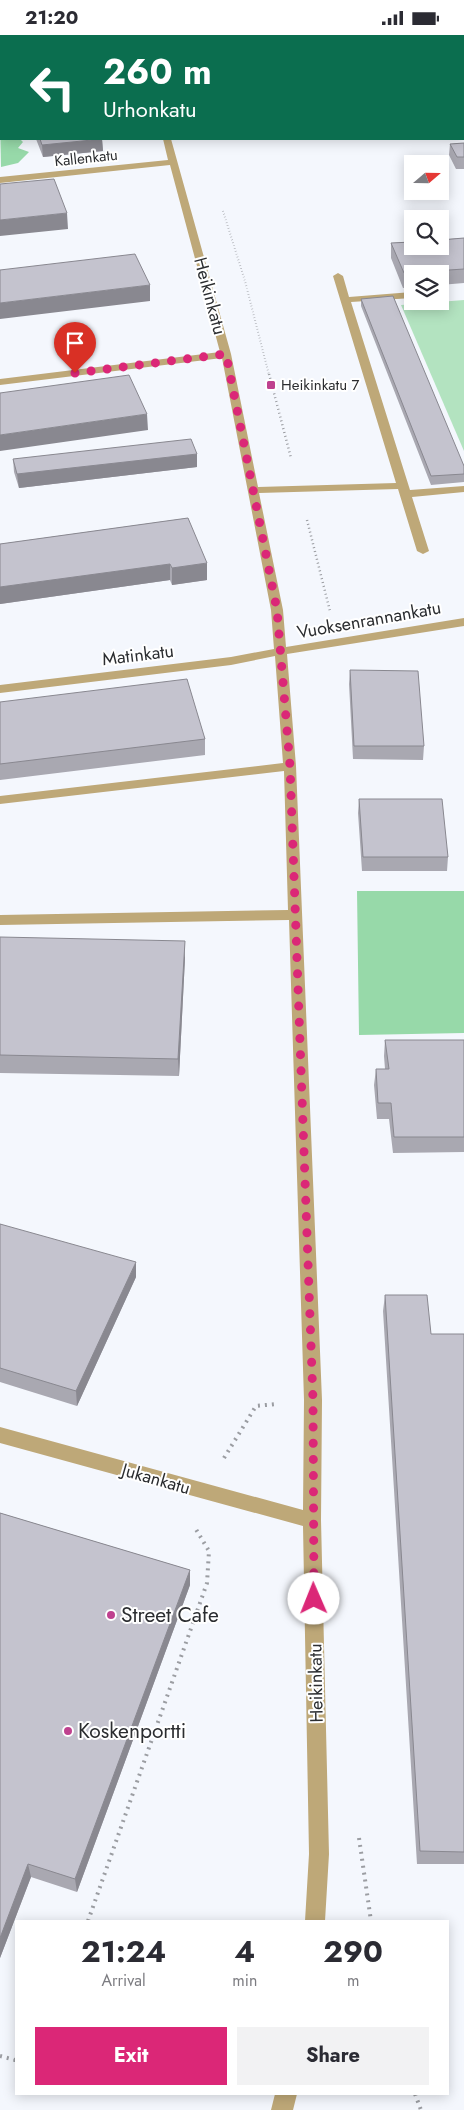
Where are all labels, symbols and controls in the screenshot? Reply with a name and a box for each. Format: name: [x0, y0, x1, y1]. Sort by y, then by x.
text: 21:20: [25, 4, 78, 31]
text: 260 m: [103, 47, 212, 97]
icon: left: [20, 55, 85, 120]
text: Urhonkatu: [103, 93, 197, 125]
street label: Kallenkatu: [53, 144, 119, 172]
north arrow: [404, 155, 449, 200]
map controls: [404, 155, 449, 310]
button: search: [404, 210, 449, 255]
street label: Heikinkatu: [187, 254, 233, 338]
button: layers: [404, 265, 449, 310]
pin: [54, 322, 96, 373]
icon: arrive: [61, 329, 89, 357]
place label: Heikinkatu 7: [281, 374, 360, 396]
marker: Heikinkatu 7: [265, 379, 277, 391]
street label: Vuoksenrannankatu: [295, 595, 443, 645]
street label: Matinkatu: [101, 638, 175, 672]
street label: Jukankatu: [117, 1456, 193, 1501]
position arrow: [287, 1572, 339, 1624]
place label: Street Cafe: [121, 1600, 219, 1630]
marker: Street Cafe: [105, 1609, 117, 1621]
street label: Heikinkatu: [302, 1643, 330, 1723]
place label: Koskenportti: [78, 1716, 186, 1746]
marker: Koskenportti: [62, 1725, 74, 1737]
text: 21:24: [81, 1930, 166, 1973]
text: 4: [234, 1930, 255, 1973]
text: 290: [323, 1930, 383, 1973]
text: Arrival: [102, 1969, 146, 1992]
text: min: [232, 1969, 257, 1992]
text: m: [347, 1969, 359, 1992]
button: Exit: [35, 2027, 227, 2085]
button: Share: [237, 2027, 429, 2085]

